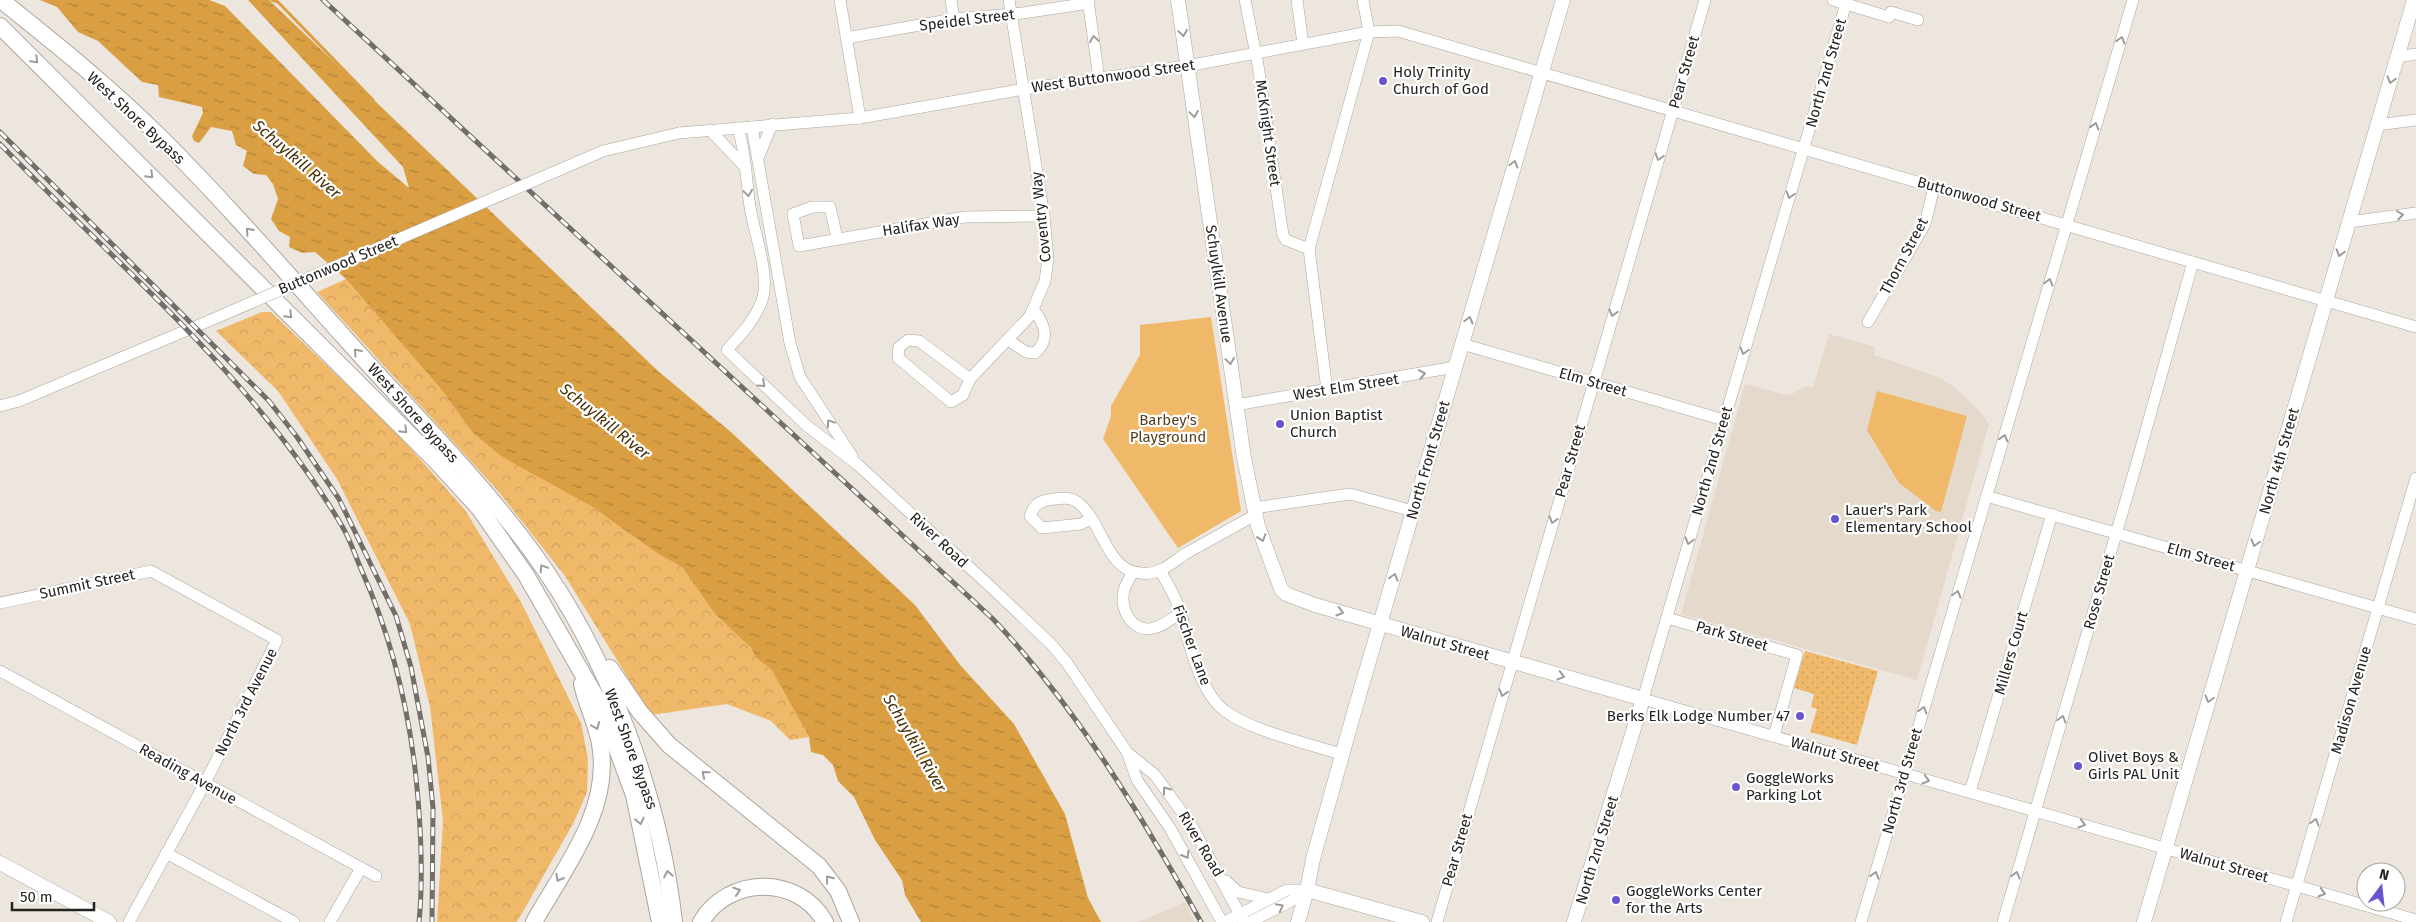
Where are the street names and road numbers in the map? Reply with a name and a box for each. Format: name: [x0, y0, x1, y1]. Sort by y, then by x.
street label: Speidel Street: [918, 5, 1016, 35]
street label: North 2nd Street: [1802, 16, 1850, 130]
street label: Pear Street: [1665, 33, 1703, 110]
street label: West Buttonwood Street: [1030, 56, 1196, 96]
street label: West Shore Bypass: [83, 68, 189, 168]
street label: McKnight Street: [1252, 79, 1284, 188]
street label: Coventry Way: [1027, 170, 1055, 263]
street label: Buttonwood Street: [1915, 173, 2044, 225]
street label: Halifax Way: [881, 210, 962, 240]
street label: Thorn Street: [1876, 214, 1932, 298]
street label: Schuylkill Avenue: [1202, 224, 1236, 344]
street label: Buttonwood Street: [276, 231, 401, 298]
street label: West Shore Bypass: [364, 360, 462, 466]
street label: Elm Street: [1557, 364, 1630, 400]
street label: West Elm Street: [1292, 370, 1401, 404]
street label: North Front Street: [1402, 398, 1454, 522]
street label: North 2nd Street: [1688, 404, 1736, 518]
street label: North 4th Street: [2255, 405, 2303, 516]
street label: Pear Street: [1551, 422, 1589, 499]
street label: River Road: [906, 508, 972, 572]
street label: Elm Street: [2165, 539, 2238, 575]
street label: Rose Street: [2080, 552, 2118, 632]
street label: Summit Street: [38, 565, 137, 603]
street label: Fischer Lane: [1169, 602, 1215, 688]
street label: Millers Court: [1990, 609, 2032, 697]
street label: Park Street: [1694, 617, 1771, 655]
street label: Walnut Street: [1398, 622, 1492, 664]
street label: Madison Avenue: [2327, 644, 2375, 756]
street label: North 3rd Avenue: [211, 645, 281, 759]
street label: West Shore Bypass: [601, 686, 661, 812]
street label: North 3rd Street: [1878, 725, 1926, 836]
street label: Walnut Street: [1788, 733, 1882, 775]
street label: Reading Avenue: [136, 740, 240, 808]
street label: North 2nd Street: [1572, 793, 1622, 907]
street label: River Road: [1174, 808, 1228, 880]
street label: Pear Street: [1438, 811, 1476, 888]
street label: Walnut Street: [2177, 844, 2271, 886]

